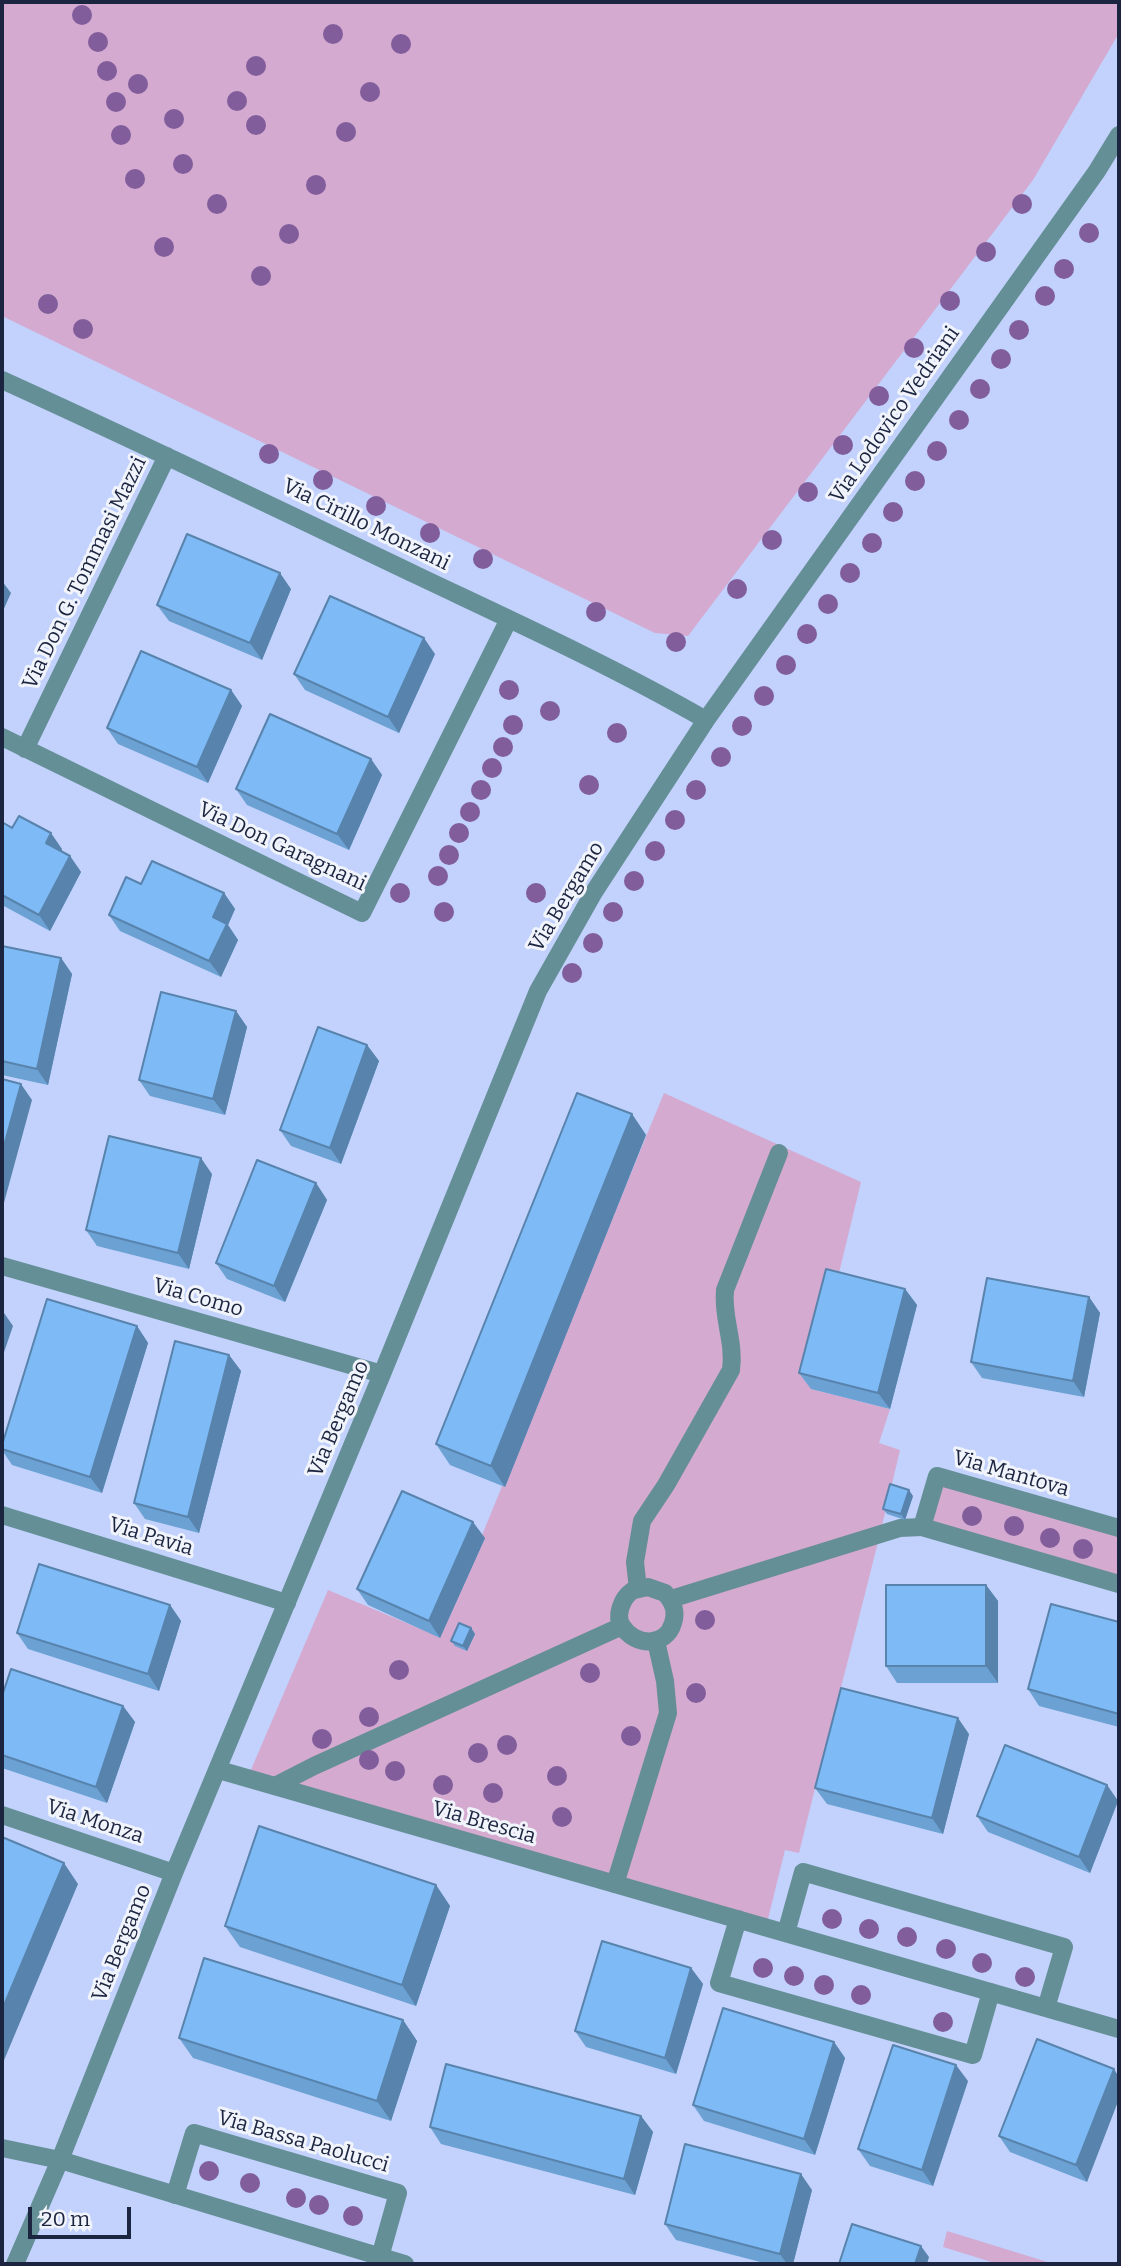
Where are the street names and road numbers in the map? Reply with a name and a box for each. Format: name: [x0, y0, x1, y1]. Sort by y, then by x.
street label: Via Lodovico Vedriani: [825, 322, 965, 508]
street label: Via Don G. Tommasi Mazzi: [18, 453, 152, 693]
street label: Via Cirillo Monzani: [278, 474, 454, 576]
street label: Via Don Garagnani: [194, 797, 370, 897]
street label: Via Bergamo: [524, 837, 610, 957]
street label: Via Como: [150, 1273, 246, 1323]
street label: Via Bergamo: [303, 1357, 375, 1481]
street label: Via Mantova: [950, 1445, 1072, 1503]
street label: Via Pavia: [106, 1512, 196, 1562]
street label: Via Monza: [43, 1794, 147, 1850]
street label: Via Brescia: [429, 1796, 539, 1850]
street label: Via Bergamo: [87, 1881, 157, 2005]
street label: Via Bassa Paolucci: [214, 2105, 392, 2179]

